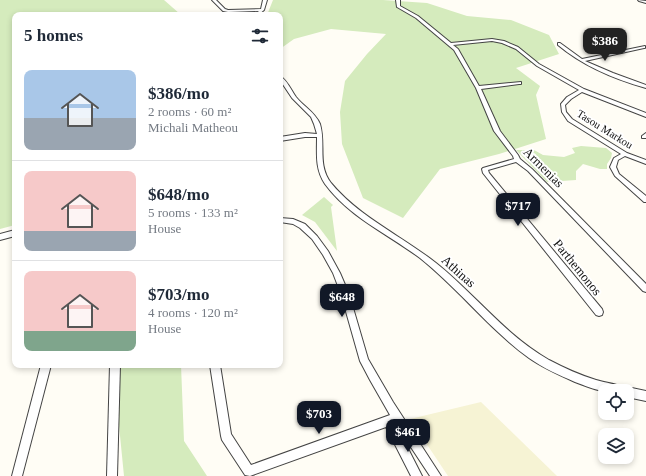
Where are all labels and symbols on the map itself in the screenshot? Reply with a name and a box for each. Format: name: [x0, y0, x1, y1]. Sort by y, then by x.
pin: $386: [581, 28, 629, 62]
street label: Tasou Markou: [575, 107, 636, 151]
street label: Armenias: [520, 144, 567, 191]
pin: $717: [494, 193, 542, 227]
street label: Parthemonos: [550, 236, 605, 298]
street label: Athinas: [439, 252, 479, 290]
pin: $648: [318, 284, 366, 318]
pin: $703: [295, 401, 343, 435]
pin: $461: [384, 419, 432, 453]

